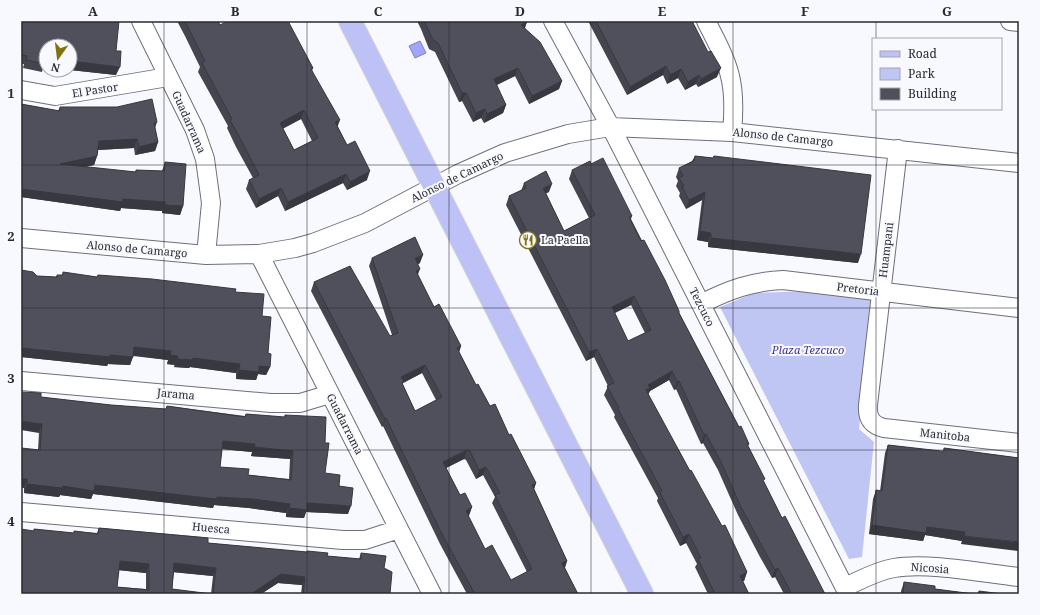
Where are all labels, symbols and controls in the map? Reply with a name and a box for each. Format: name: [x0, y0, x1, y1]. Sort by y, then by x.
text: A: [88, 2, 98, 20]
text: B: [231, 2, 240, 20]
text: C: [374, 2, 383, 20]
text: D: [515, 2, 525, 20]
text: E: [658, 2, 667, 20]
text: F: [801, 2, 809, 20]
text: G: [942, 2, 952, 20]
north arrow: [38, 38, 78, 78]
legend: [872, 38, 1002, 110]
text: Road: [908, 45, 938, 62]
text: N: [49, 60, 61, 77]
text: Park: [908, 65, 936, 82]
street label: El Pastor: [71, 78, 120, 101]
text: 1: [7, 84, 15, 102]
text: Building: [908, 85, 957, 102]
street label: Guadarrama: [169, 88, 210, 155]
street label: Alonso de Camargo: [732, 124, 834, 149]
street label: Alonso de Camargo: [408, 148, 506, 205]
street label: Huampani: [875, 221, 896, 279]
text: 2: [7, 227, 15, 245]
restaurant icon: La Paella: [518, 230, 538, 250]
place label: La Paella: [541, 232, 589, 247]
street label: Alonso de Camargo: [86, 237, 188, 260]
street label: Pretoria: [836, 278, 880, 299]
street label: Tezcuco: [686, 285, 719, 329]
park label: Plaza Tezcuco: [771, 342, 844, 357]
text: 3: [7, 369, 15, 387]
street label: Jarama: [156, 384, 196, 403]
street label: Guadarrama: [324, 391, 367, 457]
street label: Manitoba: [919, 424, 971, 445]
text: 4: [7, 512, 15, 530]
street label: Huesca: [191, 518, 231, 537]
street label: Nicosia: [910, 559, 950, 576]

